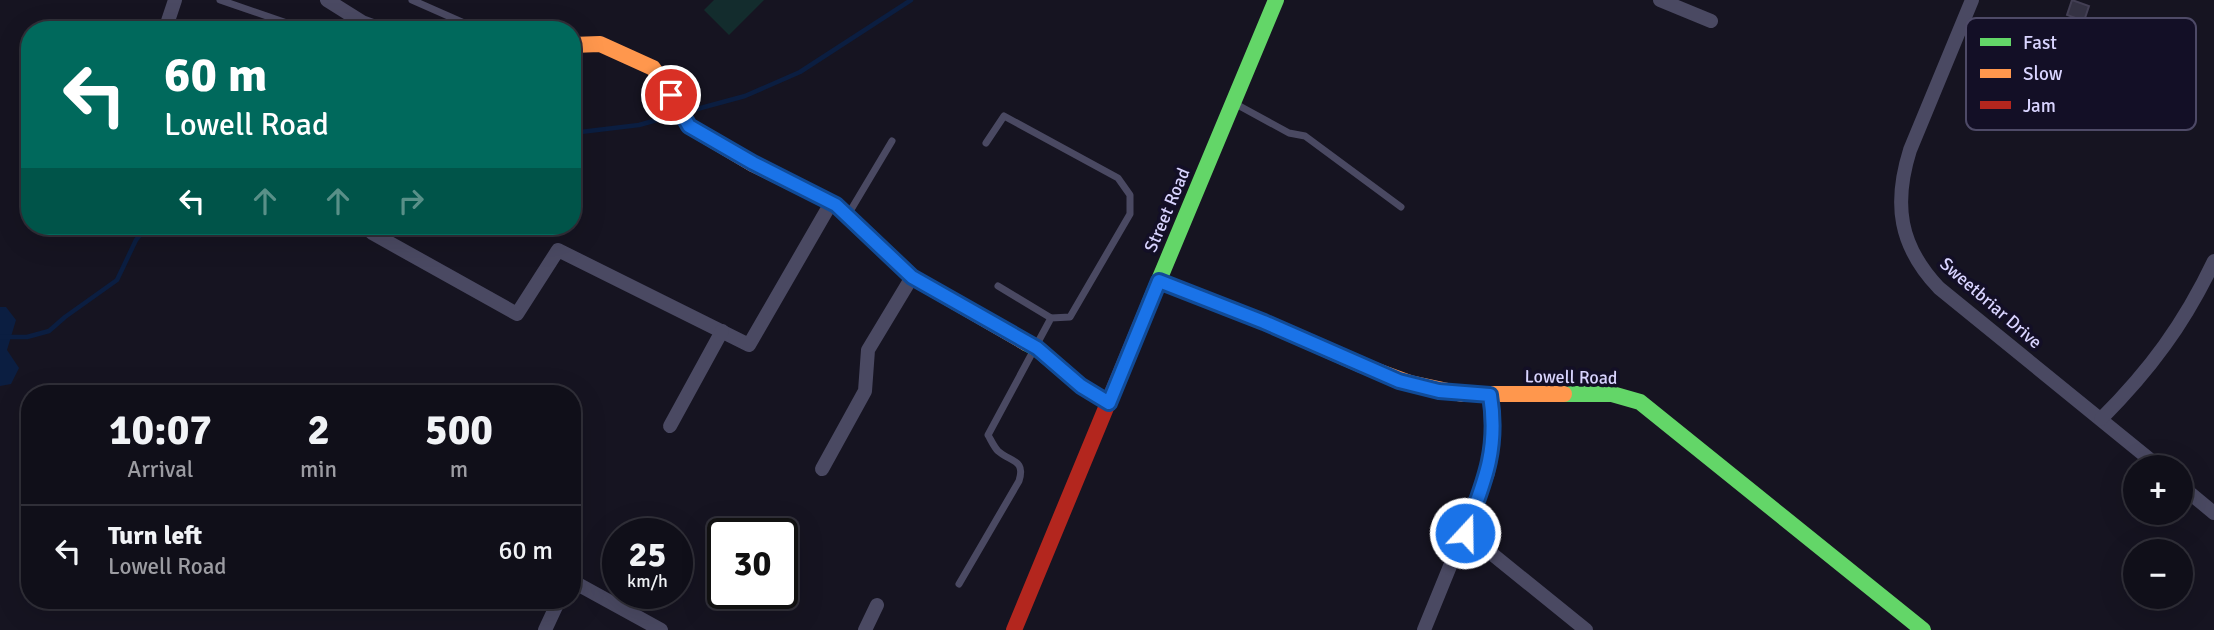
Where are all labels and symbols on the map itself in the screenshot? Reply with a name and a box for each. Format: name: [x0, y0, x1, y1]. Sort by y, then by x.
legend: [1966, 18, 2196, 130]
text: Fast: [2023, 31, 2057, 55]
text: Slow: [2023, 62, 2063, 86]
pin: [641, 65, 701, 125]
text: Jam: [2023, 94, 2056, 118]
street label: Street Road: [1139, 165, 1195, 255]
street label: Sweetbriar Drive: [1935, 253, 2047, 353]
street label: Lowell Road: [1524, 365, 1618, 389]
position arrow: [1428, 496, 1502, 570]
speed limit sign: 30: [707, 518, 798, 609]

